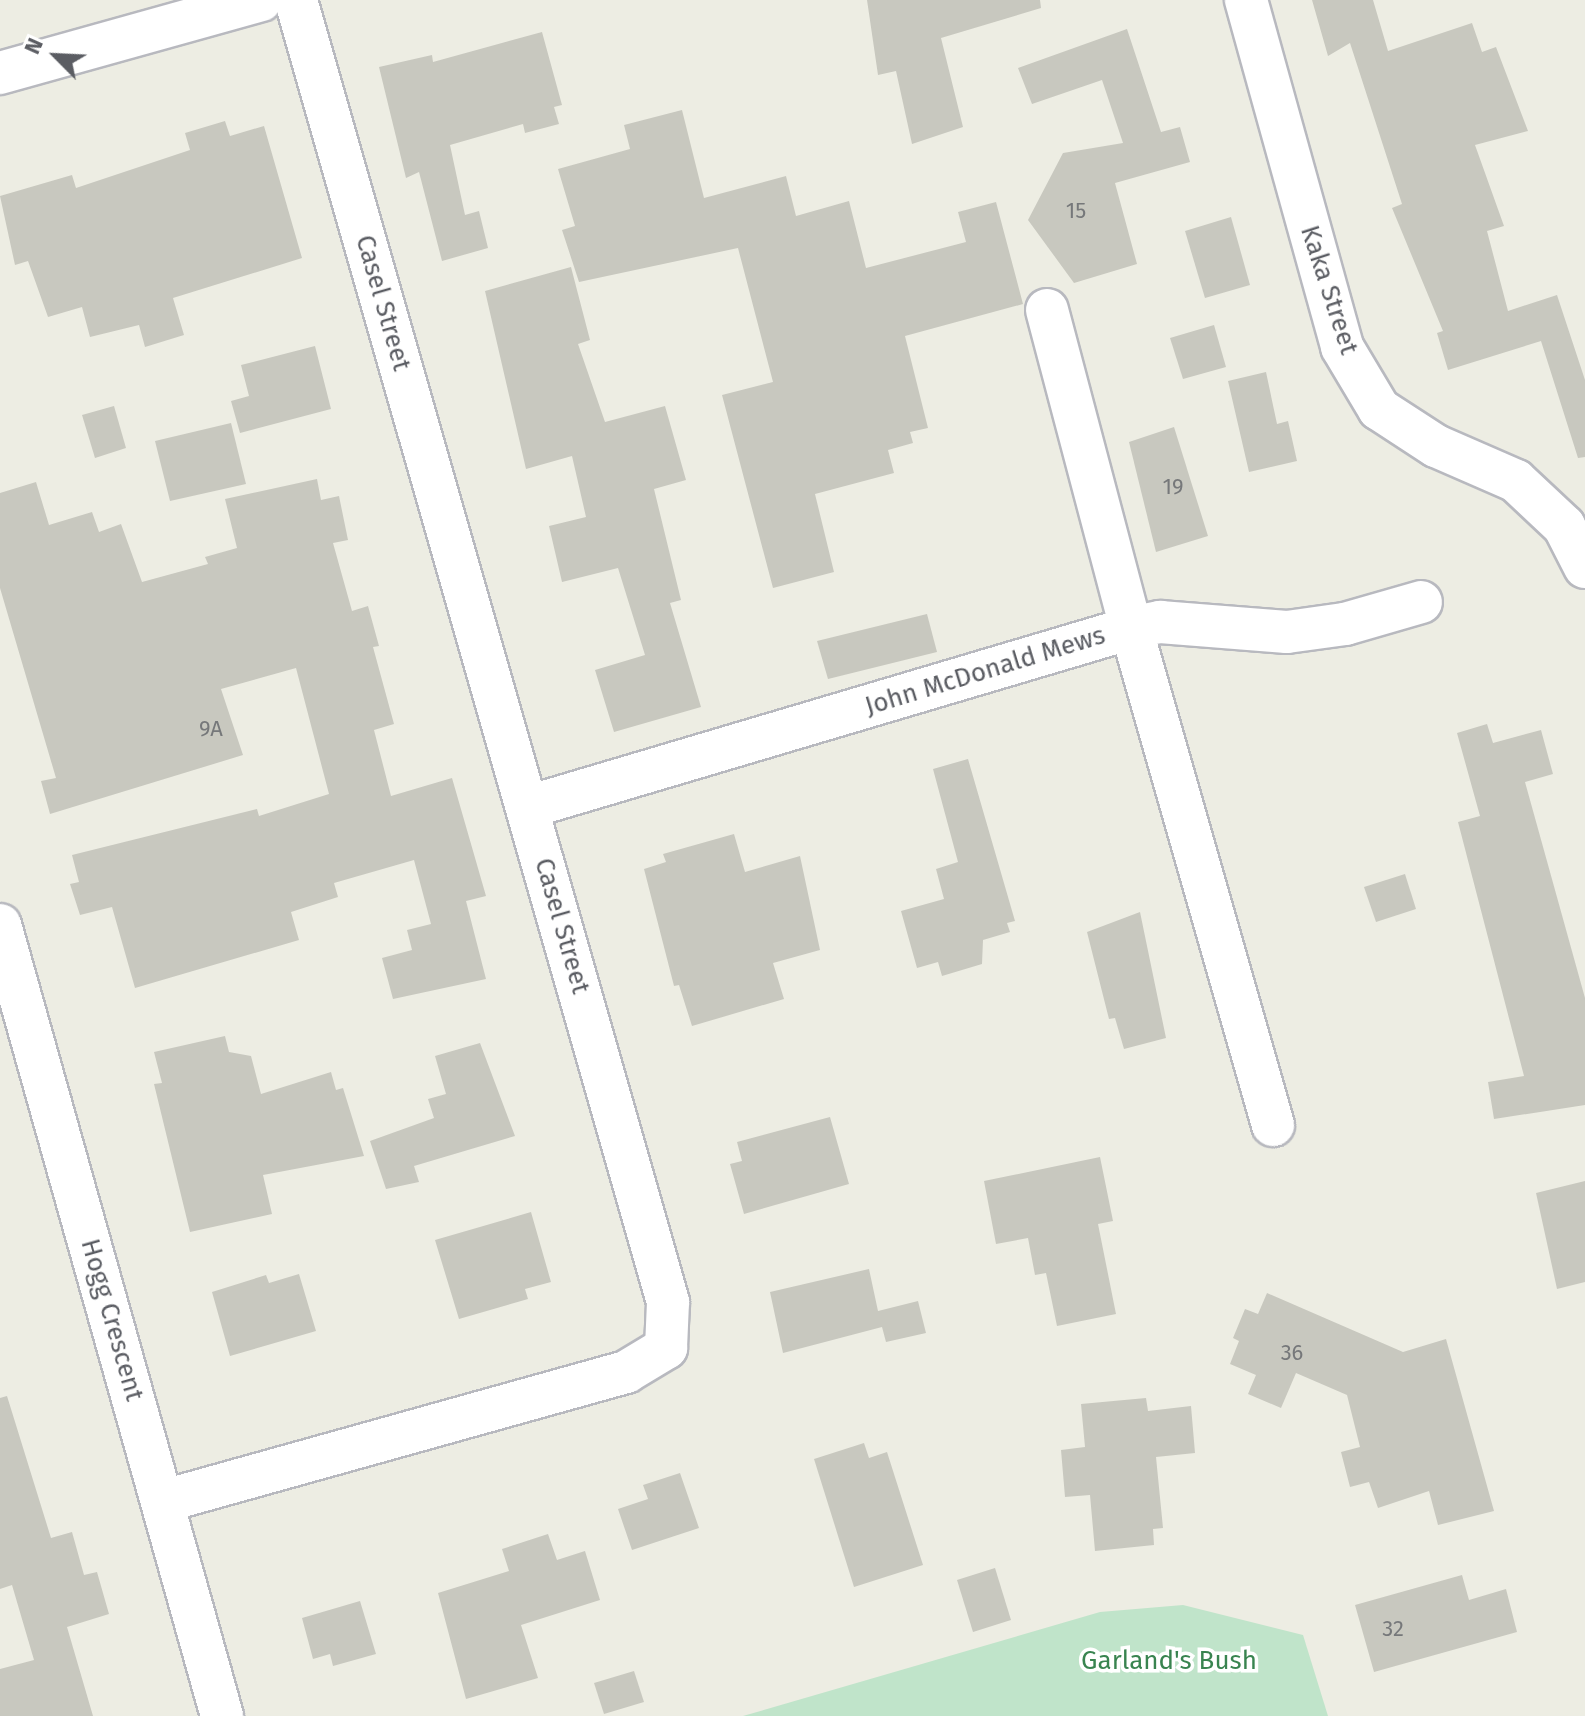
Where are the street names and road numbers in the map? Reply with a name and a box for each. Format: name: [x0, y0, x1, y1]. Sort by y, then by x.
street label: Kaka Street: [1293, 222, 1365, 358]
street label: Casel Street: [349, 232, 417, 374]
street label: John McDonald Mews: [861, 620, 1109, 722]
street label: Casel Street: [528, 855, 596, 997]
street label: Hogg Crescent: [74, 1235, 150, 1405]

